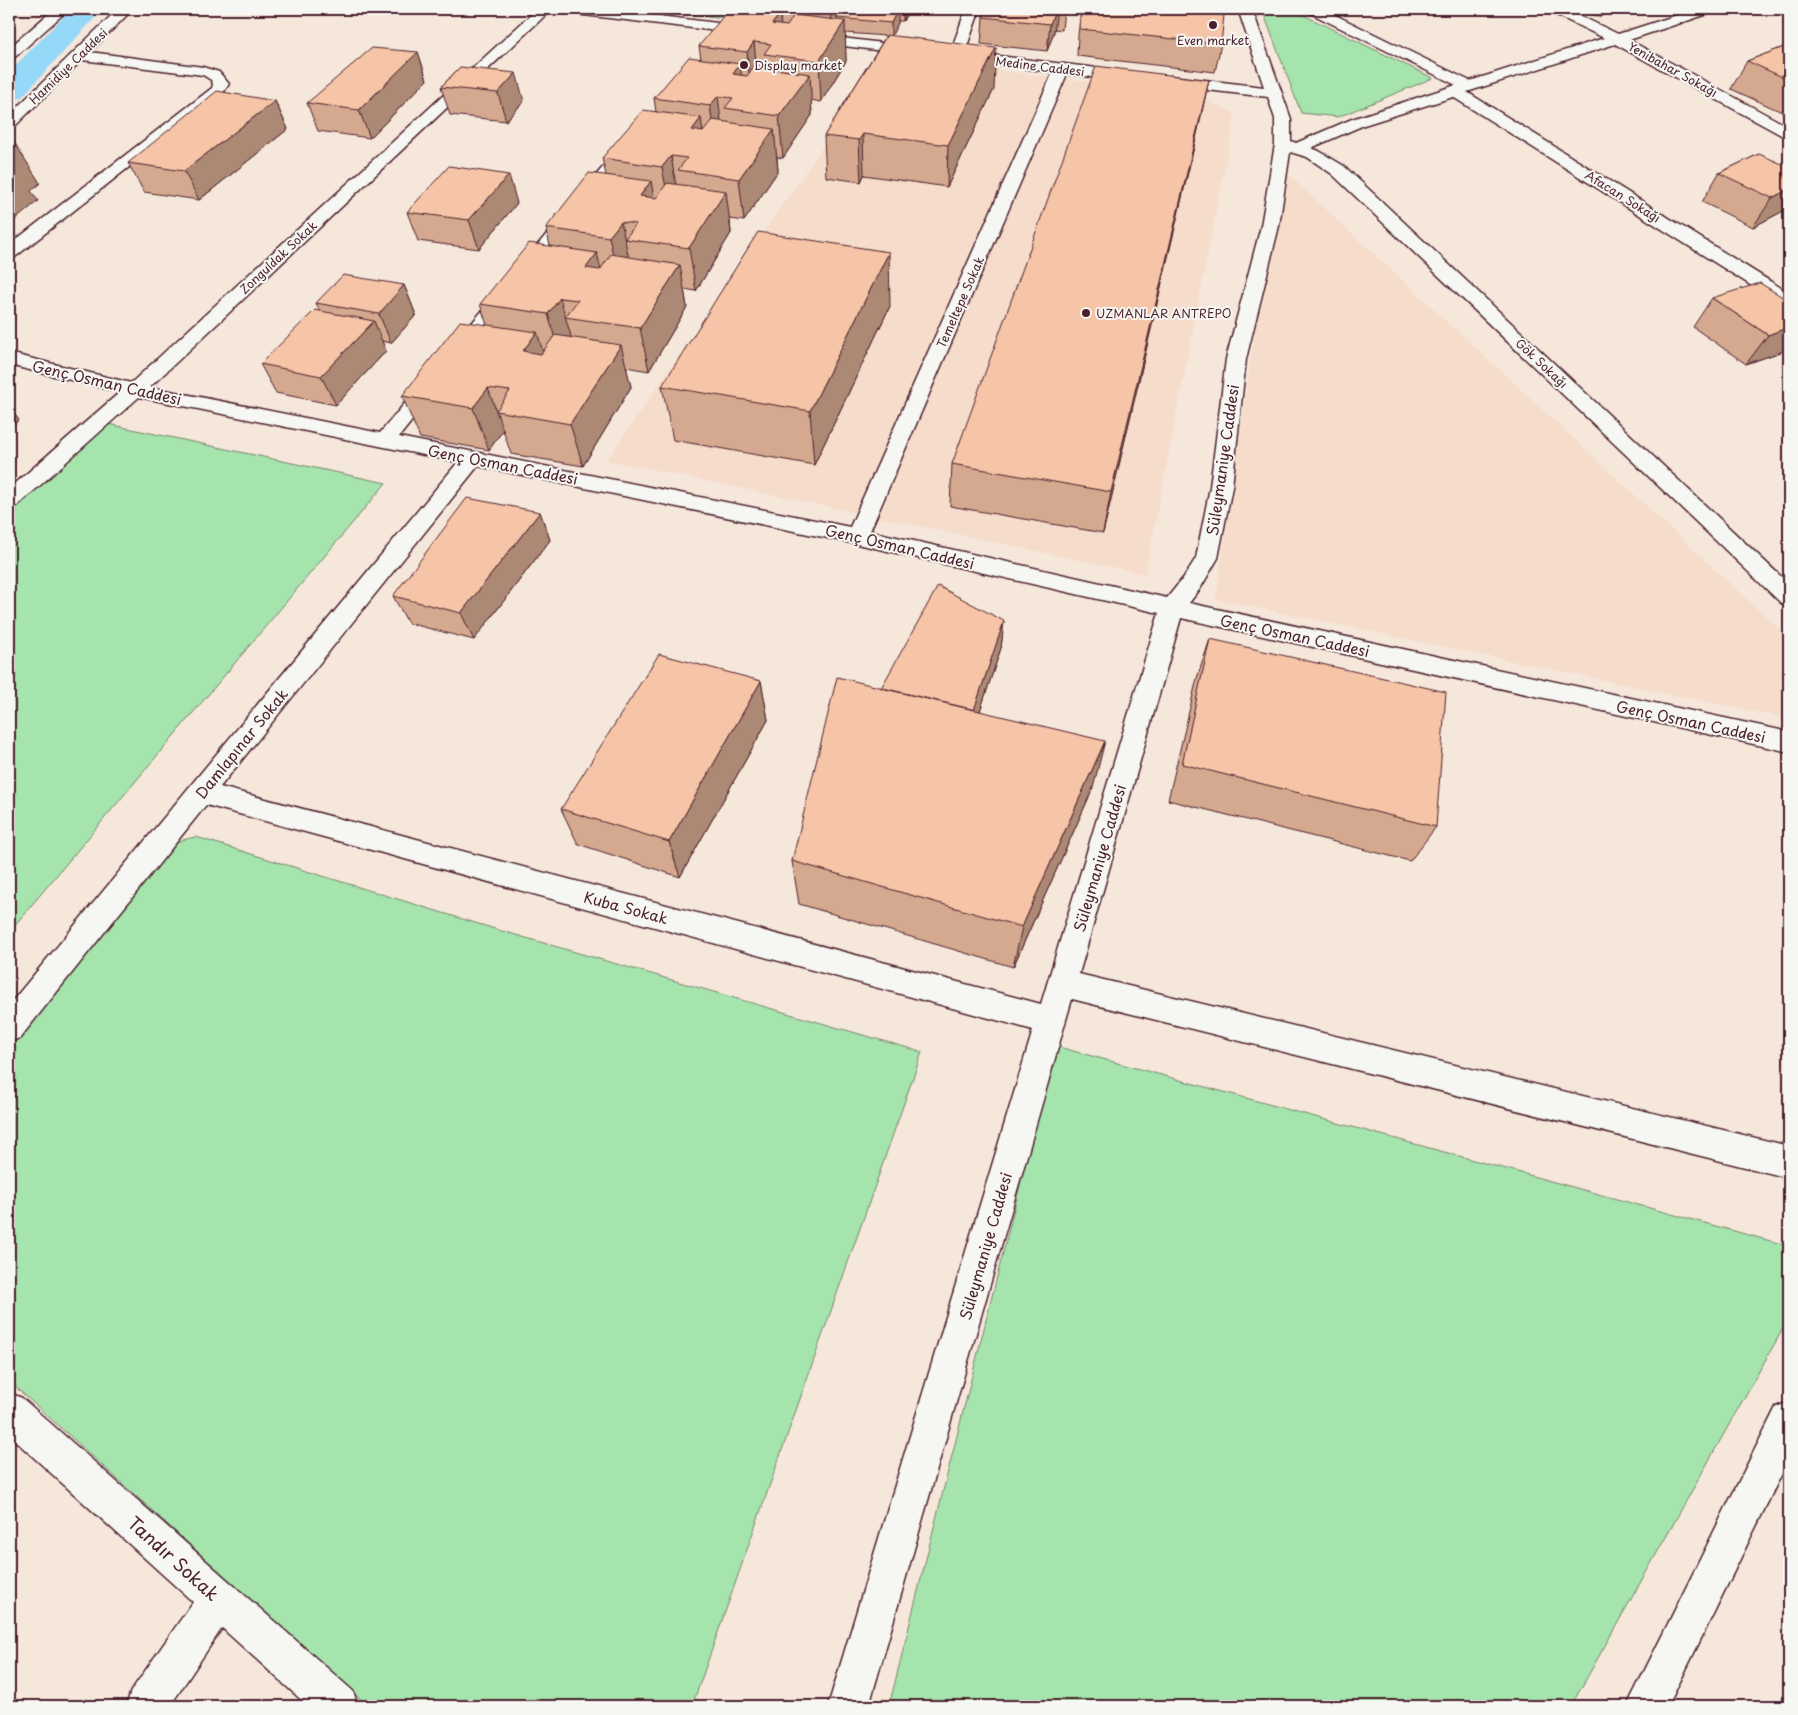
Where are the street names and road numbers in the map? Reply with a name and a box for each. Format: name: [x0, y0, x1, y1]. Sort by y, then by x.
street label: Hamidiye Caddesi: [25, 24, 111, 108]
street label: Yenibahar Sokağı: [1625, 37, 1721, 101]
street label: Medine Caddesi: [995, 52, 1085, 80]
street label: Afacan Sokağı: [1582, 166, 1664, 226]
street label: Zonguldak Sokak: [235, 216, 321, 298]
street label: Temeltepe Sokak: [932, 253, 988, 351]
street label: Gök Sokağı: [1512, 334, 1572, 392]
street label: Genç Osman Caddesi: [30, 354, 184, 410]
street label: Süleymaniye Caddesi: [1200, 383, 1244, 537]
street label: Genç Osman Caddesi: [426, 438, 580, 490]
street label: Genç Osman Caddesi: [823, 518, 977, 574]
street label: Genç Osman Caddesi: [1218, 608, 1372, 662]
street label: Damlapınar Sokak: [189, 683, 293, 803]
street label: Genç Osman Caddesi: [1614, 694, 1768, 748]
street label: Süleymaniye Caddesi: [1067, 782, 1131, 934]
street label: Kuba Sokak: [581, 885, 671, 929]
street label: Süleymaniye Caddesi: [953, 1170, 1017, 1322]
street label: Tandır Sokak: [122, 1509, 226, 1607]

